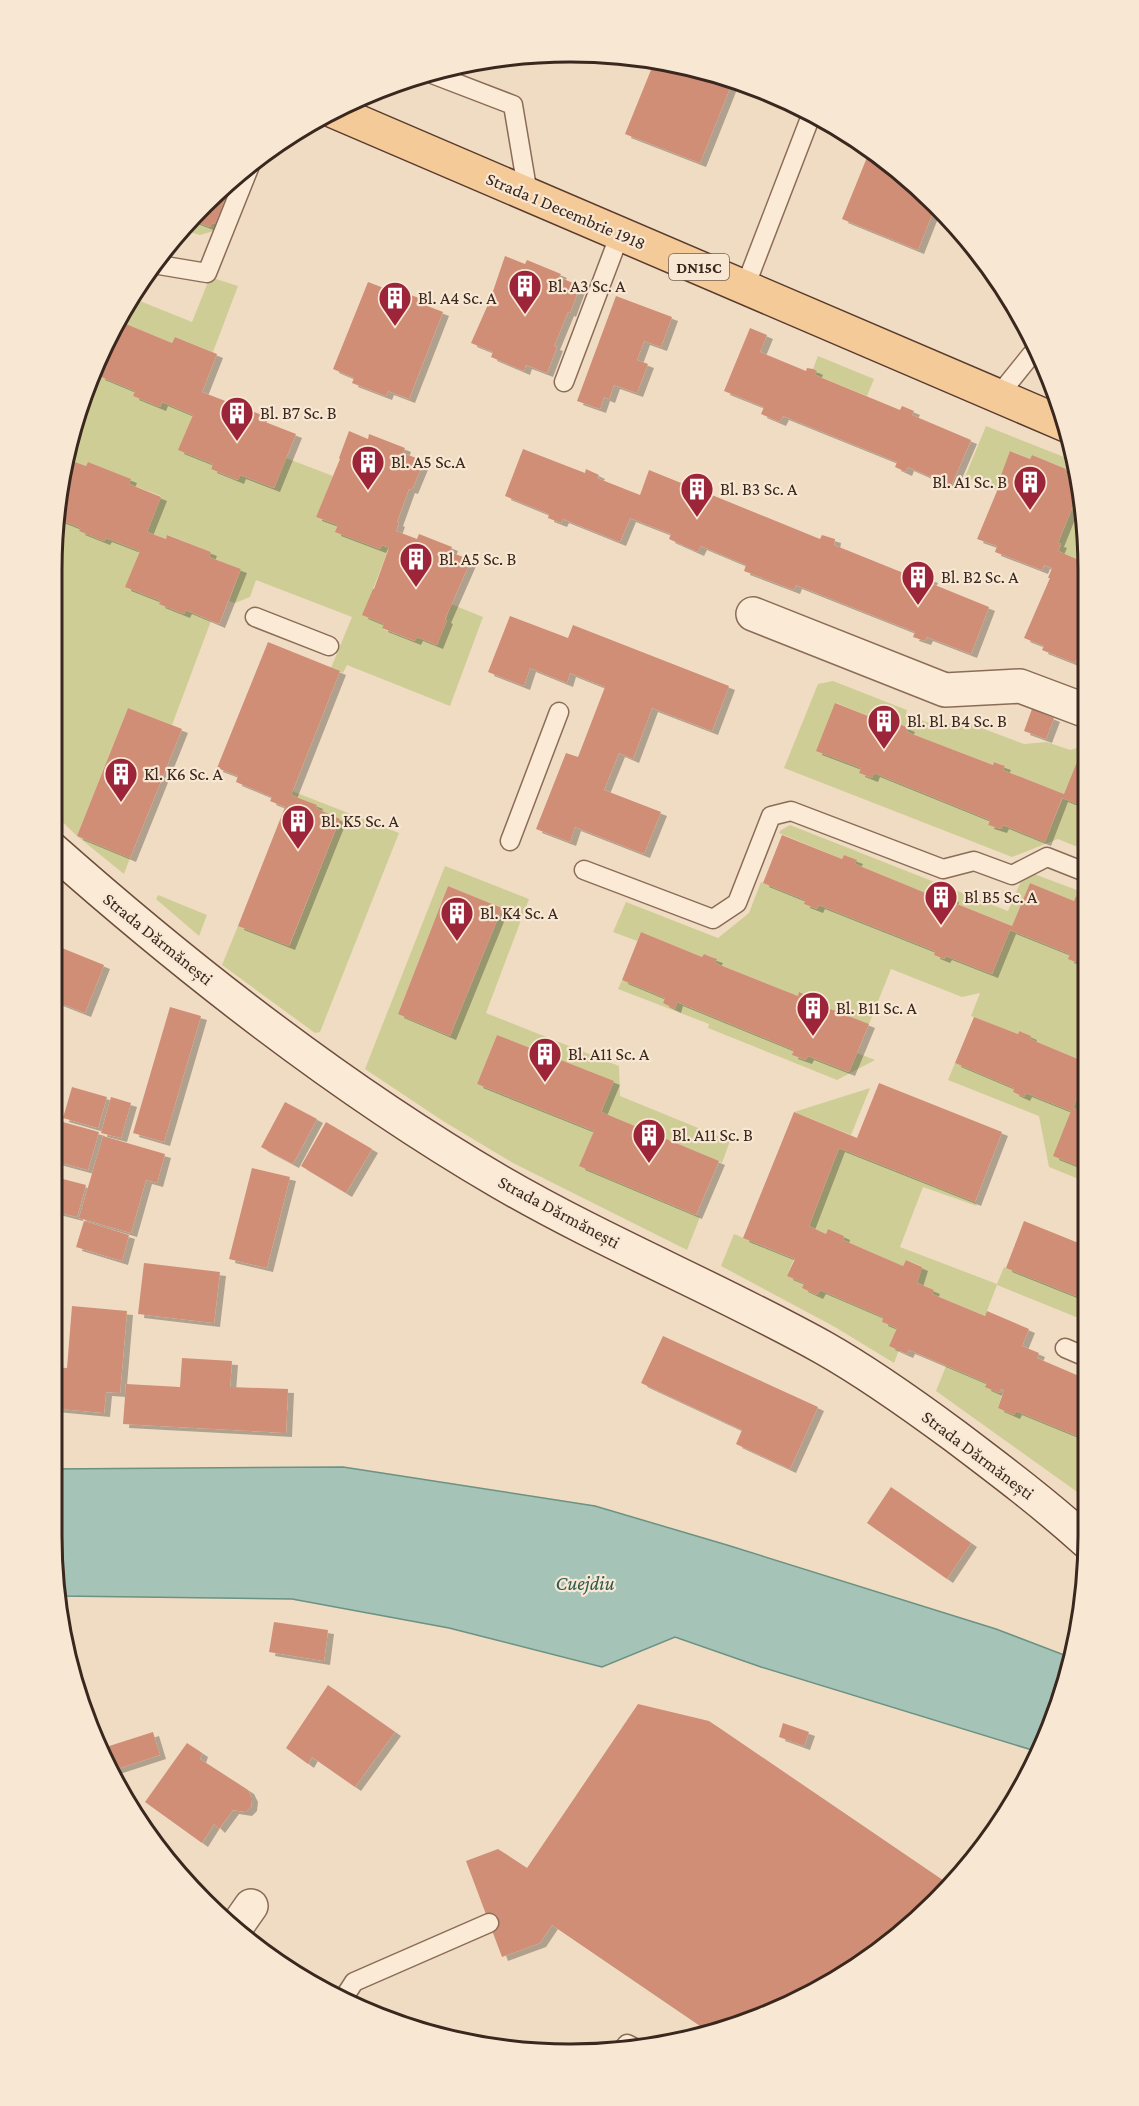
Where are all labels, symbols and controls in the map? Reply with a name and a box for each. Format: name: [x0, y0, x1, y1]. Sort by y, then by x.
street label: Strada 1 Decembrie 1918: [483, 168, 649, 254]
road number: DN15C: [669, 254, 729, 280]
building icon: Bl. A3 Sc. A: [507, 268, 543, 315]
place label: Bl. A3 Sc. A: [548, 276, 626, 296]
building icon: Bl. A4 Sc. A: [377, 280, 413, 327]
place label: Bl. A4 Sc. A: [418, 288, 497, 308]
building icon: Bl. B7 Sc. B: [219, 395, 255, 442]
place label: Bl. B7 Sc. B: [260, 403, 337, 423]
building icon: Bl. A5 Sc.A: [350, 444, 386, 491]
place label: Bl. A5 Sc.A: [391, 452, 466, 472]
building icon: Bl. A1 Sc. B: [1012, 464, 1048, 511]
building icon: Bl. B3 Sc. A: [679, 471, 715, 518]
place label: Bl. A1 Sc. B: [932, 472, 1007, 492]
place label: Bl. B3 Sc. A: [720, 479, 798, 499]
building icon: Bl. A5 Sc. B: [398, 541, 434, 588]
place label: Bl. A5 Sc. B: [439, 549, 517, 569]
building icon: Bl. B2 Sc. A: [900, 559, 936, 606]
place label: Bl. B2 Sc. A: [941, 567, 1019, 587]
building icon: Bl. Bl. B4 Sc. B: [866, 703, 902, 750]
place label: Bl. Bl. B4 Sc. B: [907, 711, 1007, 731]
building icon: Kl. K6 Sc. A: [103, 756, 139, 803]
place label: Kl. K6 Sc. A: [144, 764, 224, 784]
building icon: Bl. K5 Sc. A: [280, 803, 316, 850]
place label: Bl. K5 Sc. A: [321, 811, 400, 831]
building icon: Bl B5 Sc. A: [923, 879, 959, 926]
place label: Bl B5 Sc. A: [964, 887, 1038, 907]
street label: Strada Dărmănești: [98, 889, 217, 991]
building icon: Bl. K4 Sc. A: [439, 895, 475, 942]
place label: Bl. K4 Sc. A: [480, 903, 559, 923]
building icon: Bl. B11 Sc. A: [795, 990, 831, 1037]
place label: Bl. B11 Sc. A: [836, 998, 918, 1018]
building icon: Bl. A11 Sc. A: [527, 1036, 563, 1083]
place label: Bl. A11 Sc. A: [568, 1044, 650, 1064]
building icon: Bl. A11 Sc. B: [631, 1117, 667, 1164]
place label: Bl. A11 Sc. B: [672, 1125, 753, 1145]
street label: Strada Dărmănești: [494, 1172, 623, 1254]
street label: Strada Dărmănești: [917, 1406, 1038, 1505]
water label: Cuejdiu: [555, 1572, 615, 1595]

